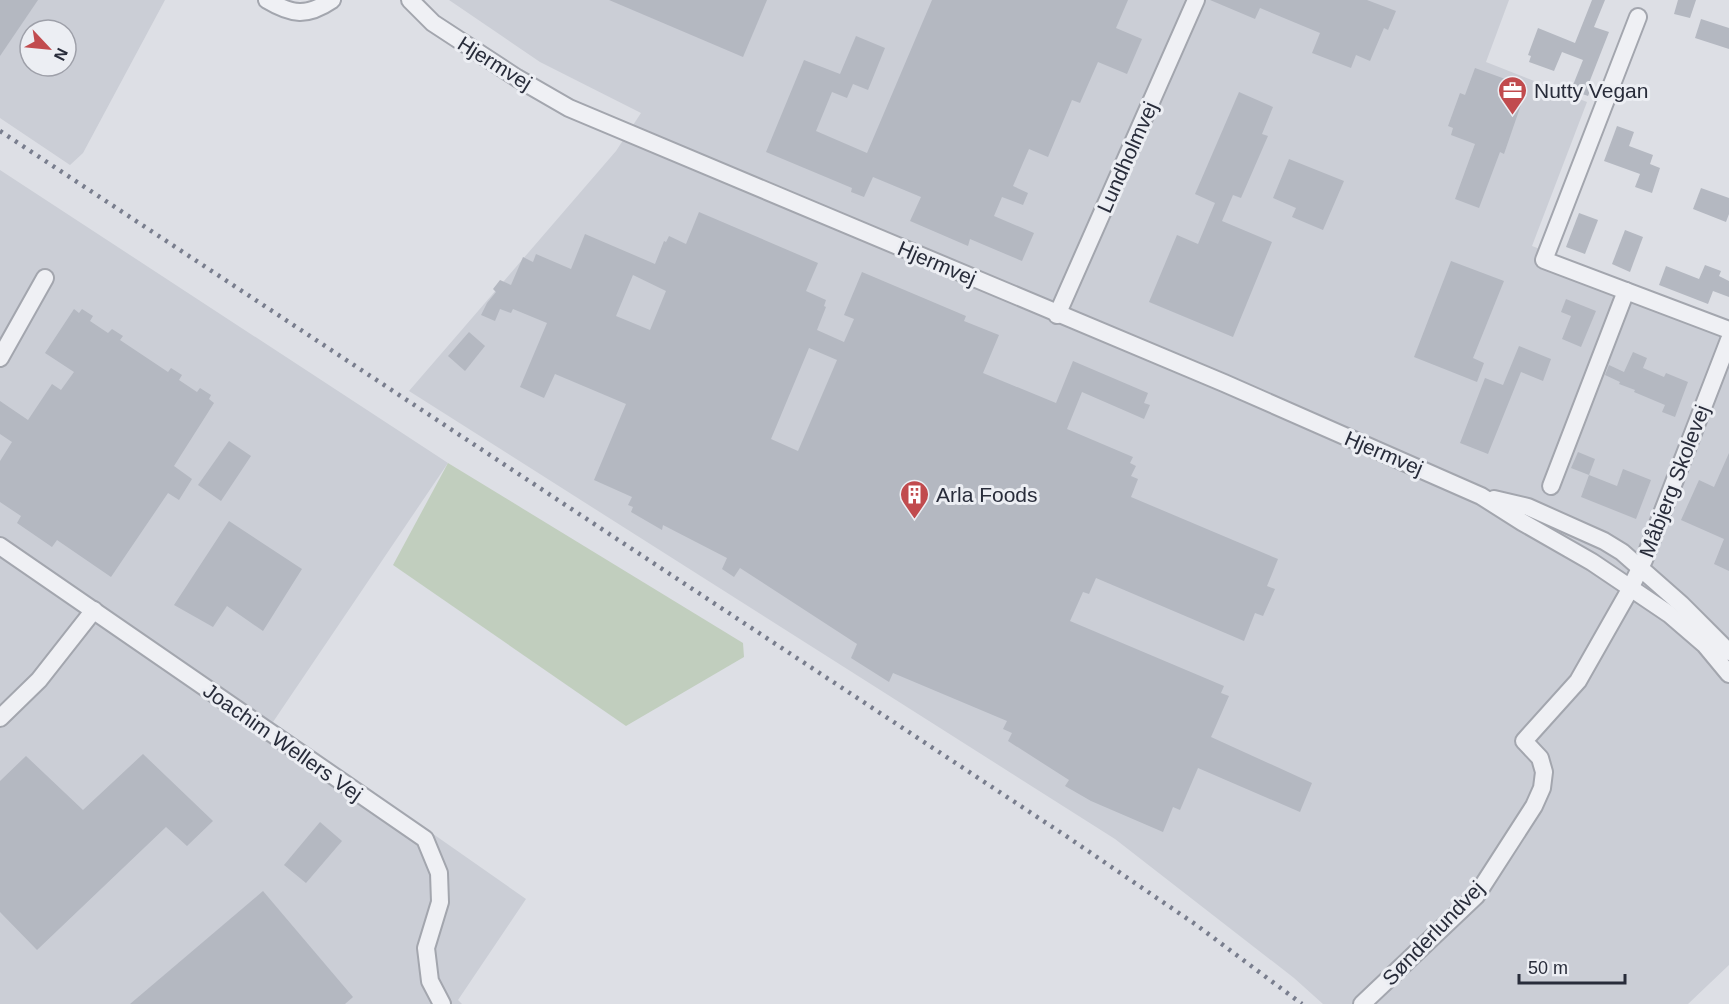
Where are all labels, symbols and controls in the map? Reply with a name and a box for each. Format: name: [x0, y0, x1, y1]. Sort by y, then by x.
north arrow: [18, 18, 78, 78]
street label: Hjermvej: [454, 31, 536, 95]
text: N: [51, 45, 71, 63]
office icon: Nutty Vegan: [1497, 74, 1529, 116]
place label: Nutty Vegan: [1534, 79, 1648, 102]
street label: Lundholmvej: [1092, 98, 1162, 216]
street label: Hjermvej: [894, 236, 980, 290]
street label: Måbjerg Skolevej: [1634, 402, 1714, 560]
street label: Hjermvej: [1341, 426, 1427, 480]
building icon: Arla Foods: [899, 478, 931, 520]
place label: Arla Foods: [936, 483, 1038, 506]
street label: Joachim Wellers Vej: [199, 678, 367, 806]
street label: Sønderlundvej: [1378, 876, 1488, 990]
scale bar: [1519, 947, 1626, 985]
text: 50 m: [1528, 958, 1568, 978]

